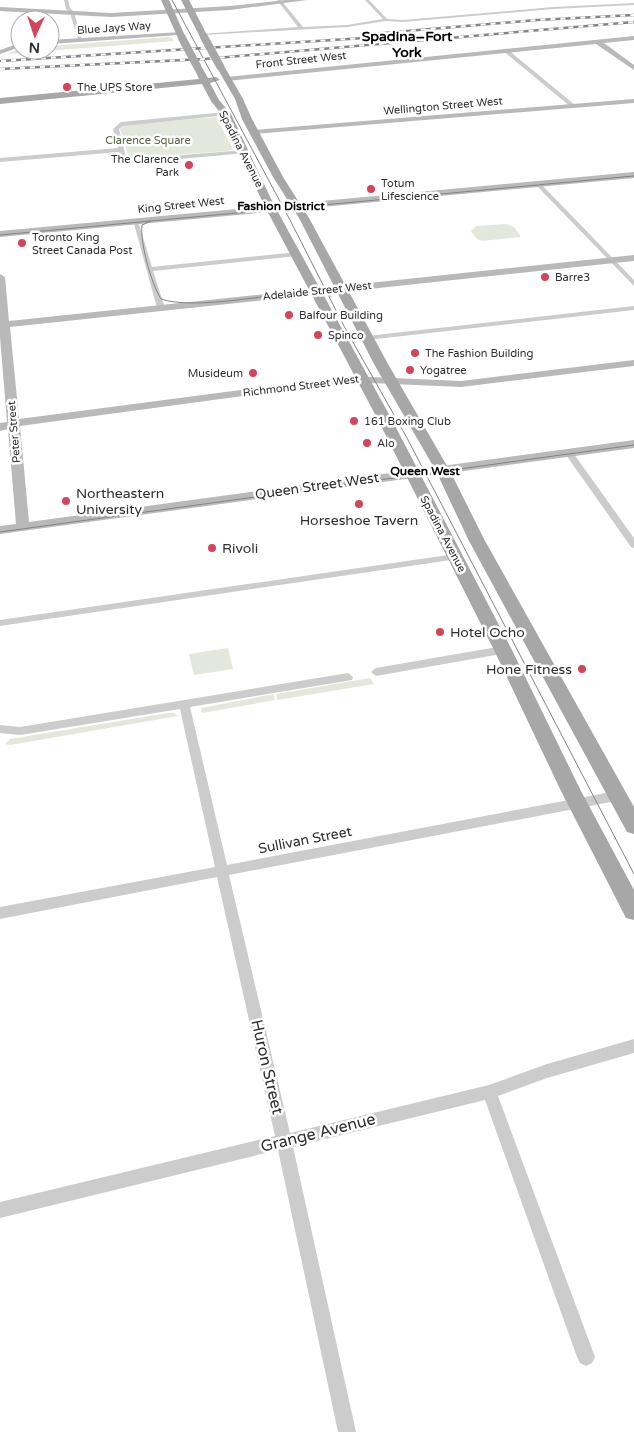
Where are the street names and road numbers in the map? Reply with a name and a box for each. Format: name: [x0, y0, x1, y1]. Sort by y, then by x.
street label: Blue Jays Way: [77, 19, 151, 37]
street label: Front Street West: [255, 49, 347, 71]
street label: Wellington Street West: [383, 94, 503, 118]
street label: Spadina Avenue: [216, 108, 266, 190]
street label: King Street West: [137, 194, 225, 216]
street label: Adelaide Street West: [262, 279, 372, 303]
street label: Richmond Street West: [242, 372, 360, 400]
street label: Peter Street: [5, 400, 23, 464]
street label: Queen Street West: [254, 469, 381, 503]
street label: Spadina Avenue: [417, 494, 469, 574]
street label: Sullivan Street: [257, 822, 354, 857]
street label: Huron Street: [246, 1018, 288, 1116]
street label: Grange Avenue: [259, 1109, 377, 1157]

